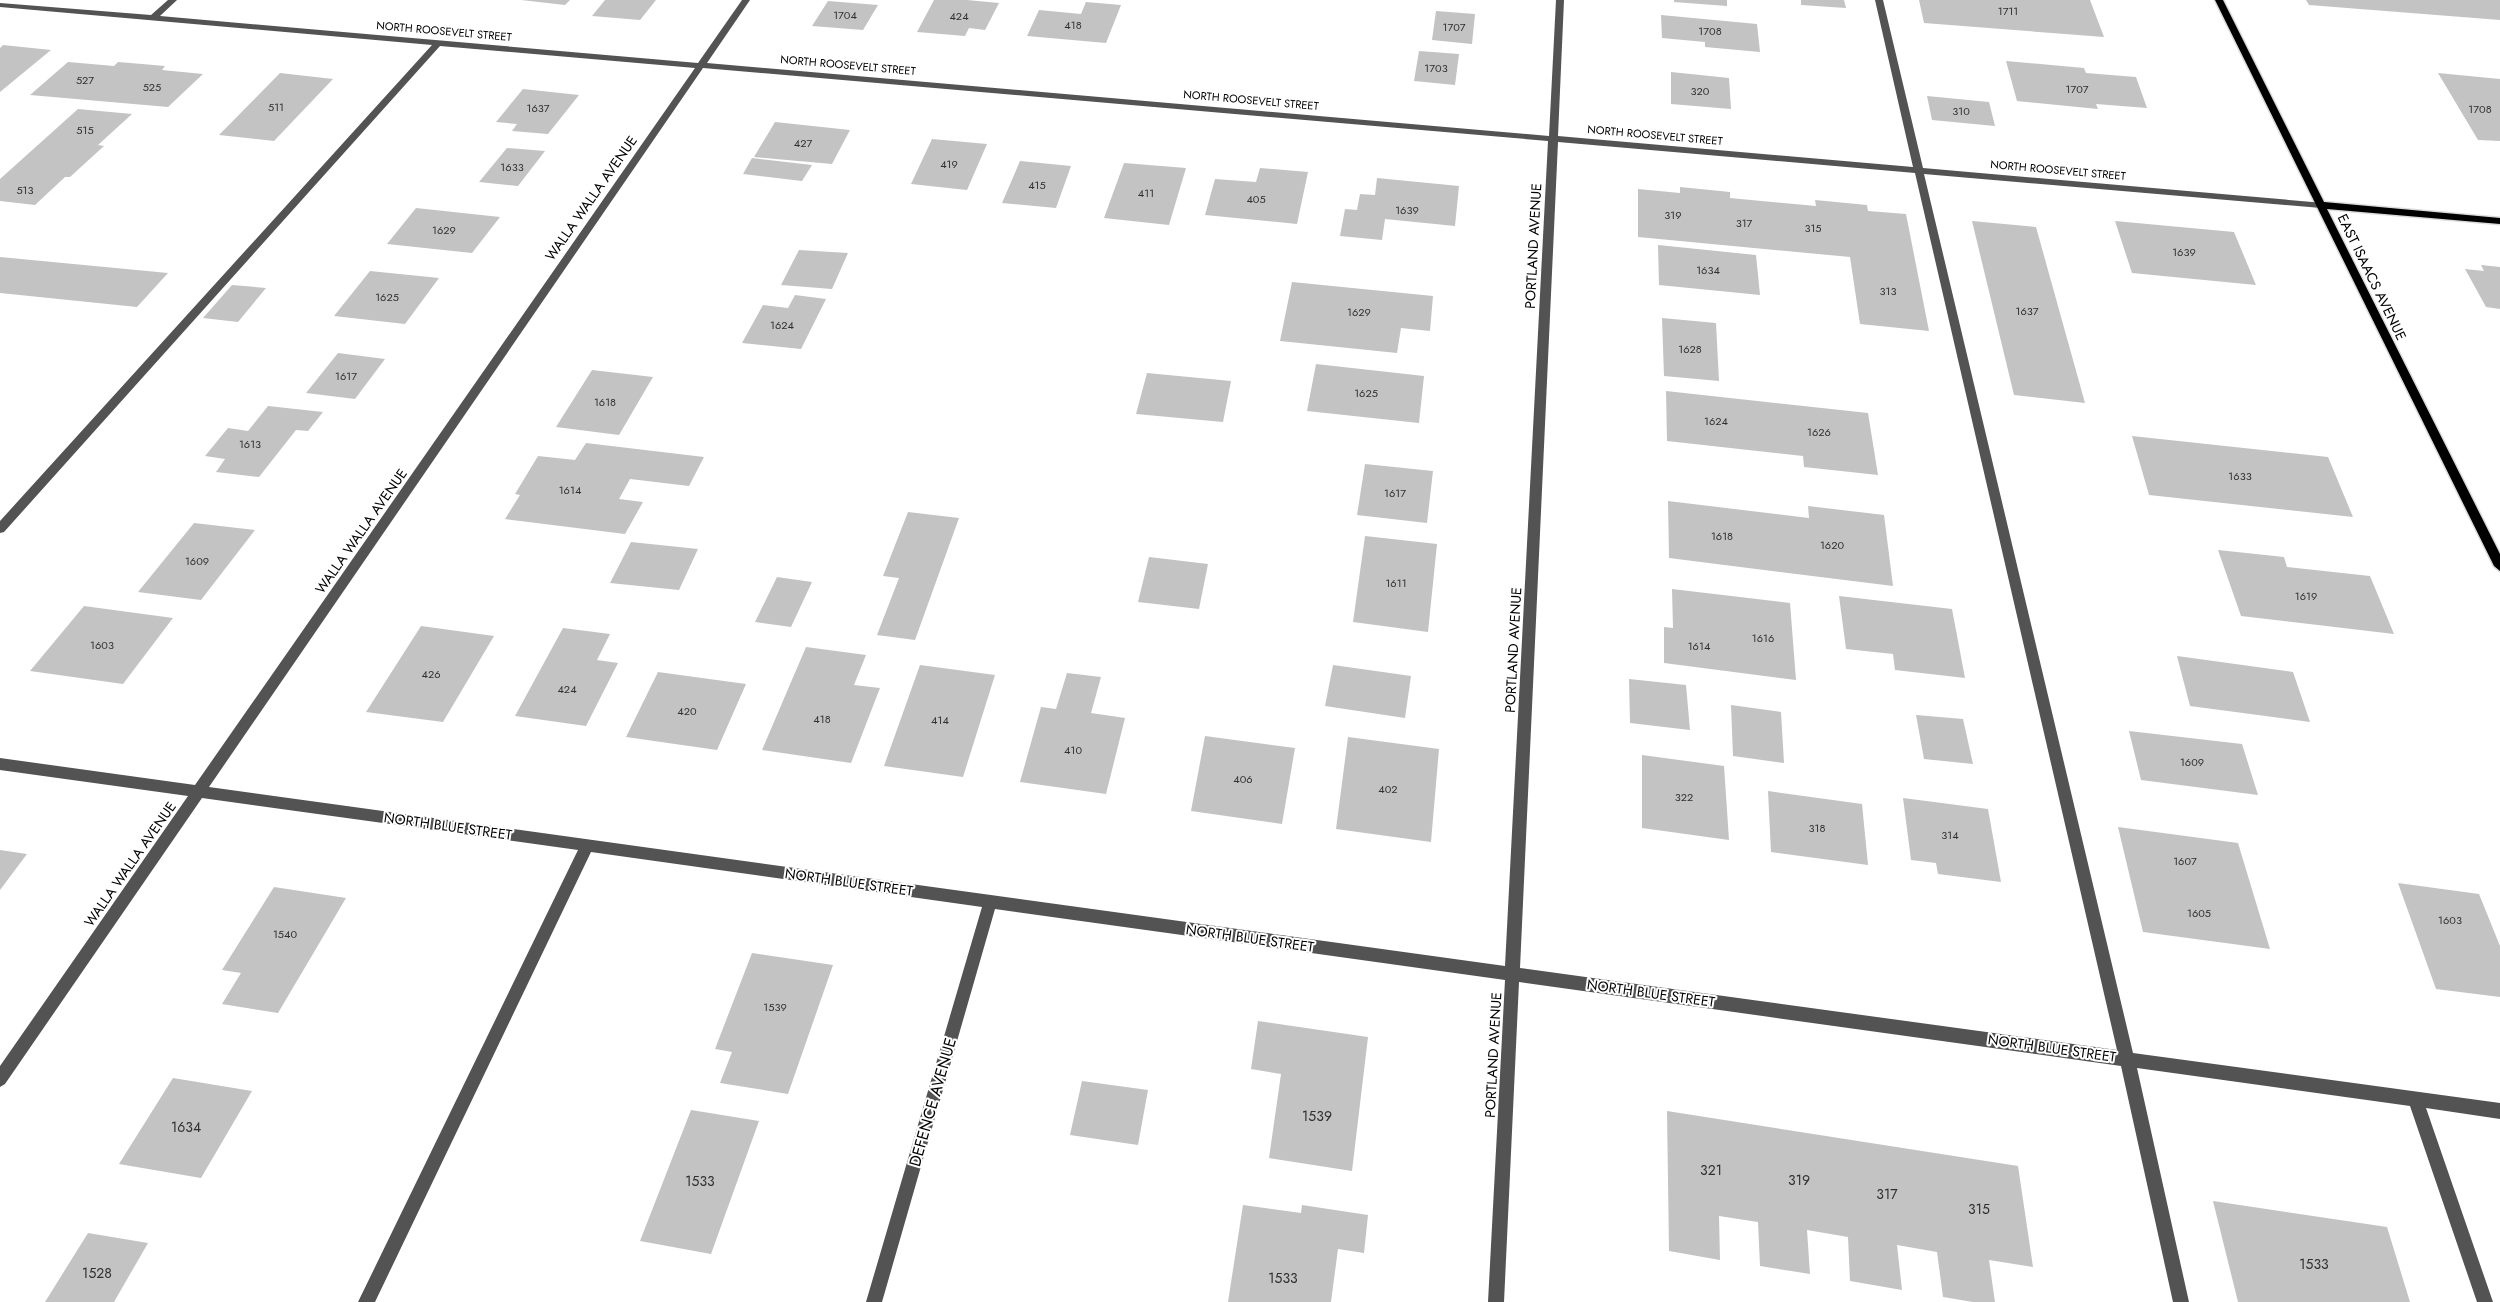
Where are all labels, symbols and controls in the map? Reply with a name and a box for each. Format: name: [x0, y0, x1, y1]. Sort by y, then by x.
house number: 1711: [1998, 3, 2018, 19]
house number: 1704: [833, 7, 857, 23]
house number: 424: [949, 8, 969, 24]
street label: NORTH ROOSEVELT STREET: [376, 17, 512, 45]
house number: 418: [1064, 17, 1082, 33]
house number: 1707: [1442, 19, 1466, 35]
house number: 1708: [1698, 23, 1722, 39]
street label: NORTH ROOSEVELT STREET: [780, 51, 916, 79]
house number: 1703: [1424, 60, 1448, 76]
house number: 527: [76, 72, 94, 88]
house number: 525: [143, 79, 161, 95]
house number: 1707: [2065, 81, 2089, 97]
house number: 320: [1691, 83, 1710, 99]
street label: NORTH ROOSEVELT STREET: [1183, 86, 1319, 114]
house number: 511: [268, 99, 284, 115]
house number: 1637: [527, 100, 550, 116]
house number: 1708: [2468, 101, 2492, 117]
house number: 310: [1952, 103, 1970, 119]
street label: NORTH ROOSEVELT STREET: [1587, 121, 1723, 149]
house number: 515: [76, 122, 94, 138]
street label: WALLA WALLA AVENUE: [540, 131, 642, 265]
house number: 427: [794, 135, 812, 151]
house number: 419: [940, 156, 958, 172]
street label: NORTH ROOSEVELT STREET: [1990, 156, 2126, 184]
house number: 1633: [500, 159, 524, 175]
house number: 415: [1028, 177, 1046, 193]
house number: 513: [16, 182, 34, 198]
street label: PORTLAND AVENUE: [1520, 183, 1546, 309]
house number: 411: [1138, 185, 1154, 201]
house number: 405: [1246, 191, 1266, 207]
house number: 1639: [1395, 202, 1419, 218]
house number: 319: [1664, 207, 1682, 223]
street label: EAST ISAACS AVENUE: [2333, 210, 2411, 344]
house number: 317: [1736, 215, 1753, 231]
house number: 315: [1804, 220, 1822, 236]
house number: 1629: [432, 222, 456, 238]
house number: 1639: [2172, 244, 2196, 260]
house number: 1634: [1696, 262, 1720, 278]
house number: 313: [1880, 283, 1896, 299]
house number: 1625: [375, 289, 399, 305]
house number: 1637: [2016, 303, 2039, 319]
house number: 1629: [1347, 304, 1371, 320]
house number: 1624: [770, 317, 795, 333]
house number: 1628: [1678, 341, 1702, 357]
house number: 1617: [335, 368, 357, 384]
house number: 1625: [1354, 385, 1378, 401]
house number: 1618: [594, 394, 616, 410]
house number: 1624: [1704, 413, 1729, 429]
house number: 1626: [1807, 424, 1831, 440]
house number: 1613: [239, 436, 261, 452]
street label: WALLA WALLA AVENUE: [310, 464, 412, 598]
house number: 1633: [2228, 468, 2252, 484]
house number: 1614: [559, 482, 582, 498]
house number: 1617: [1384, 485, 1406, 501]
house number: 1618: [1711, 528, 1733, 544]
house number: 1620: [1820, 537, 1844, 553]
house number: 1609: [185, 553, 209, 569]
house number: 1611: [1385, 575, 1407, 591]
street label: PORTLAND AVENUE: [1500, 587, 1526, 713]
house number: 1619: [2295, 588, 2317, 604]
house number: 1616: [1752, 630, 1774, 646]
house number: 1603: [90, 637, 114, 653]
house number: 1614: [1688, 638, 1711, 654]
house number: 426: [421, 666, 441, 682]
house number: 424: [557, 681, 577, 697]
house number: 420: [677, 703, 697, 719]
house number: 418: [813, 711, 831, 727]
house number: 414: [931, 712, 949, 728]
house number: 410: [1064, 742, 1082, 758]
house number: 1609: [2180, 754, 2204, 770]
house number: 406: [1233, 771, 1253, 787]
house number: 402: [1378, 781, 1398, 797]
house number: 322: [1675, 789, 1693, 805]
street label: WALLA WALLA AVENUE: [79, 797, 181, 931]
street label: NORTH BLUE STREET: [383, 807, 514, 845]
house number: 318: [1809, 820, 1825, 836]
house number: 314: [1941, 827, 1959, 843]
house number: 1607: [2173, 853, 2197, 869]
street label: NORTH BLUE STREET: [784, 863, 915, 901]
house number: 1605: [2187, 905, 2211, 921]
house number: 1603: [2438, 912, 2462, 928]
street label: NORTH BLUE STREET: [1185, 919, 1316, 957]
house number: 1540: [273, 926, 297, 942]
street label: NORTH BLUE STREET: [1586, 974, 1717, 1012]
street label: PORTLAND AVENUE: [1480, 992, 1506, 1118]
house number: 1539: [763, 999, 787, 1015]
street label: NORTH BLUE STREET: [1987, 1029, 2118, 1067]
street label: DEFENCE AVENUE: [903, 1035, 962, 1169]
house number: 1539: [1302, 1106, 1332, 1126]
house number: 1634: [171, 1117, 201, 1137]
house number: 321: [1700, 1160, 1722, 1180]
house number: 319: [1788, 1170, 1810, 1190]
house number: 1533: [685, 1171, 715, 1191]
house number: 317: [1876, 1184, 1898, 1204]
house number: 315: [1968, 1199, 1990, 1219]
house number: 1533: [2299, 1254, 2329, 1274]
house number: 1528: [82, 1263, 112, 1283]
house number: 1533: [1268, 1268, 1298, 1288]

